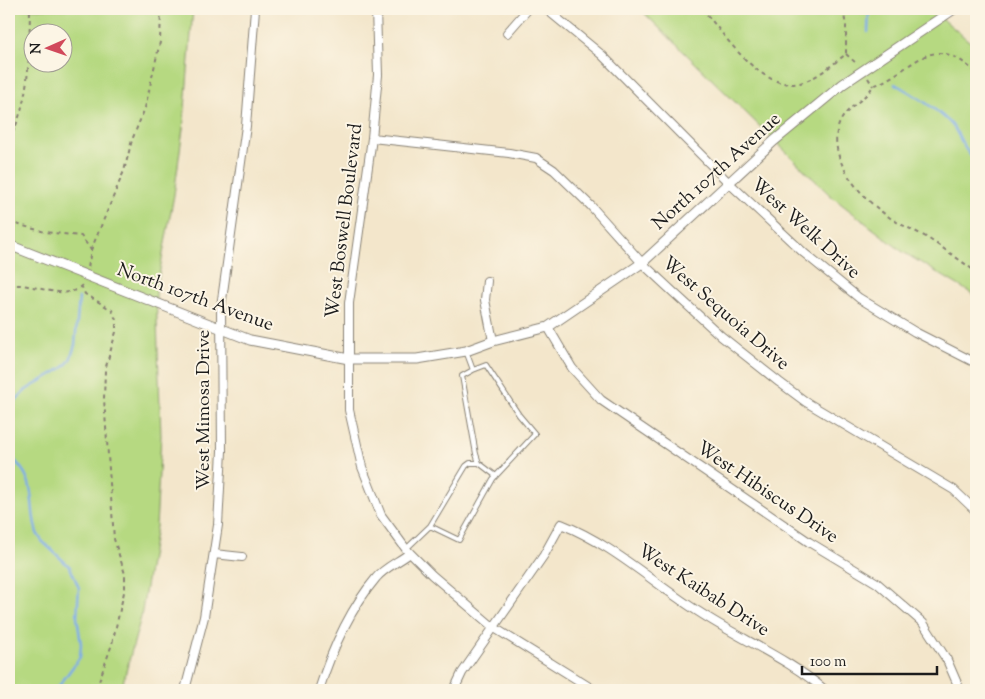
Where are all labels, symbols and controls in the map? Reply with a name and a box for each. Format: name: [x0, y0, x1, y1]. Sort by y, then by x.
north arrow: [22, 22, 72, 72]
text: N: [27, 42, 47, 54]
street label: North 107th Avenue: [647, 107, 787, 237]
street label: West Boswell Boulevard: [320, 122, 370, 320]
street label: West Welk Drive: [744, 172, 866, 286]
street label: West Sequoia Drive: [655, 251, 795, 377]
street label: North 107th Avenue: [113, 257, 277, 339]
street label: West Mimosa Drive: [191, 329, 218, 490]
street label: West Hibiscus Drive: [690, 435, 844, 551]
street label: West Kaibab Drive: [632, 538, 775, 644]
scale bar: [802, 644, 938, 676]
text: 100 m: [810, 652, 847, 673]

